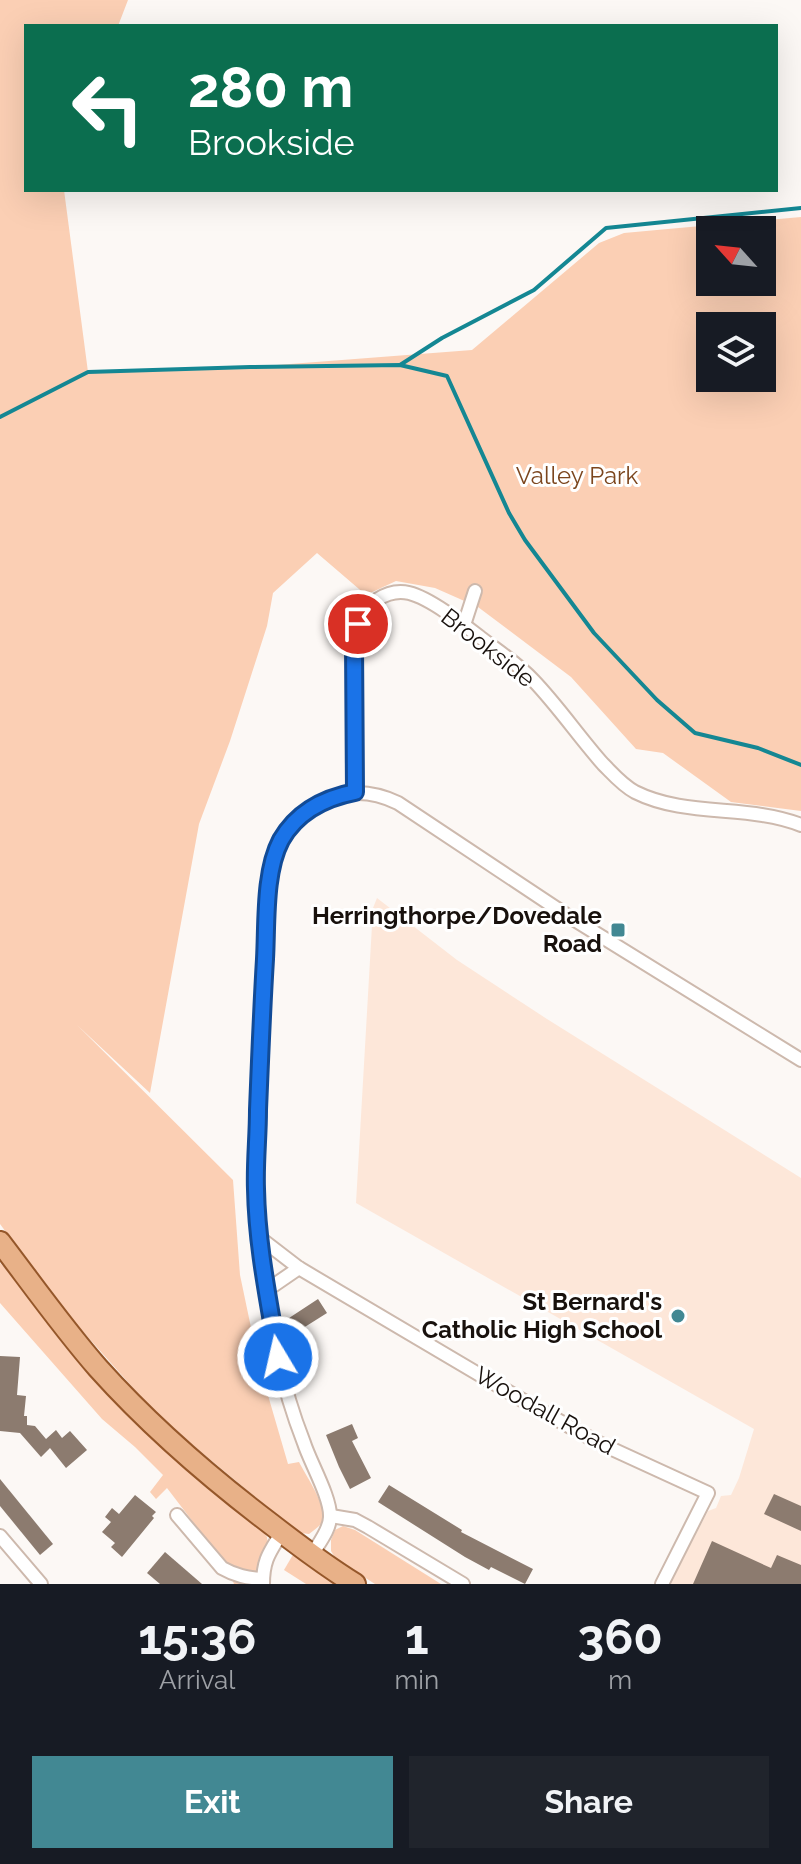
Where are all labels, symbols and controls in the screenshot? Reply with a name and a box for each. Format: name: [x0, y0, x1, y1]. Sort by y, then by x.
text: 280 m: [188, 54, 353, 120]
icon: left: [56, 56, 160, 160]
text: Brookside: [188, 121, 355, 163]
north arrow: [696, 216, 776, 296]
map controls: [696, 216, 776, 392]
button: layers: [696, 312, 776, 392]
park label: Valley Park: [516, 461, 638, 490]
pin: [324, 590, 392, 658]
icon: arrive: [336, 602, 380, 646]
street label: Brookside: [436, 602, 541, 693]
place label: Herringthorpe/Dovedale Road: [312, 901, 602, 958]
marker: Herringthorpe/Dovedale Road: [609, 921, 627, 939]
place label: St Bernard's Catholic High School: [422, 1287, 662, 1344]
marker: St Bernard's Catholic High School: [669, 1307, 687, 1325]
position arrow: [236, 1315, 320, 1399]
street label: Woodall Road: [470, 1360, 621, 1461]
text: 15:36: [138, 1609, 256, 1665]
text: 1: [405, 1609, 429, 1665]
text: 360: [577, 1609, 663, 1665]
text: Arrival: [159, 1665, 235, 1695]
text: min: [394, 1665, 439, 1695]
text: m: [608, 1665, 632, 1695]
button: Exit: [32, 1756, 393, 1848]
button: Share: [409, 1756, 769, 1848]

